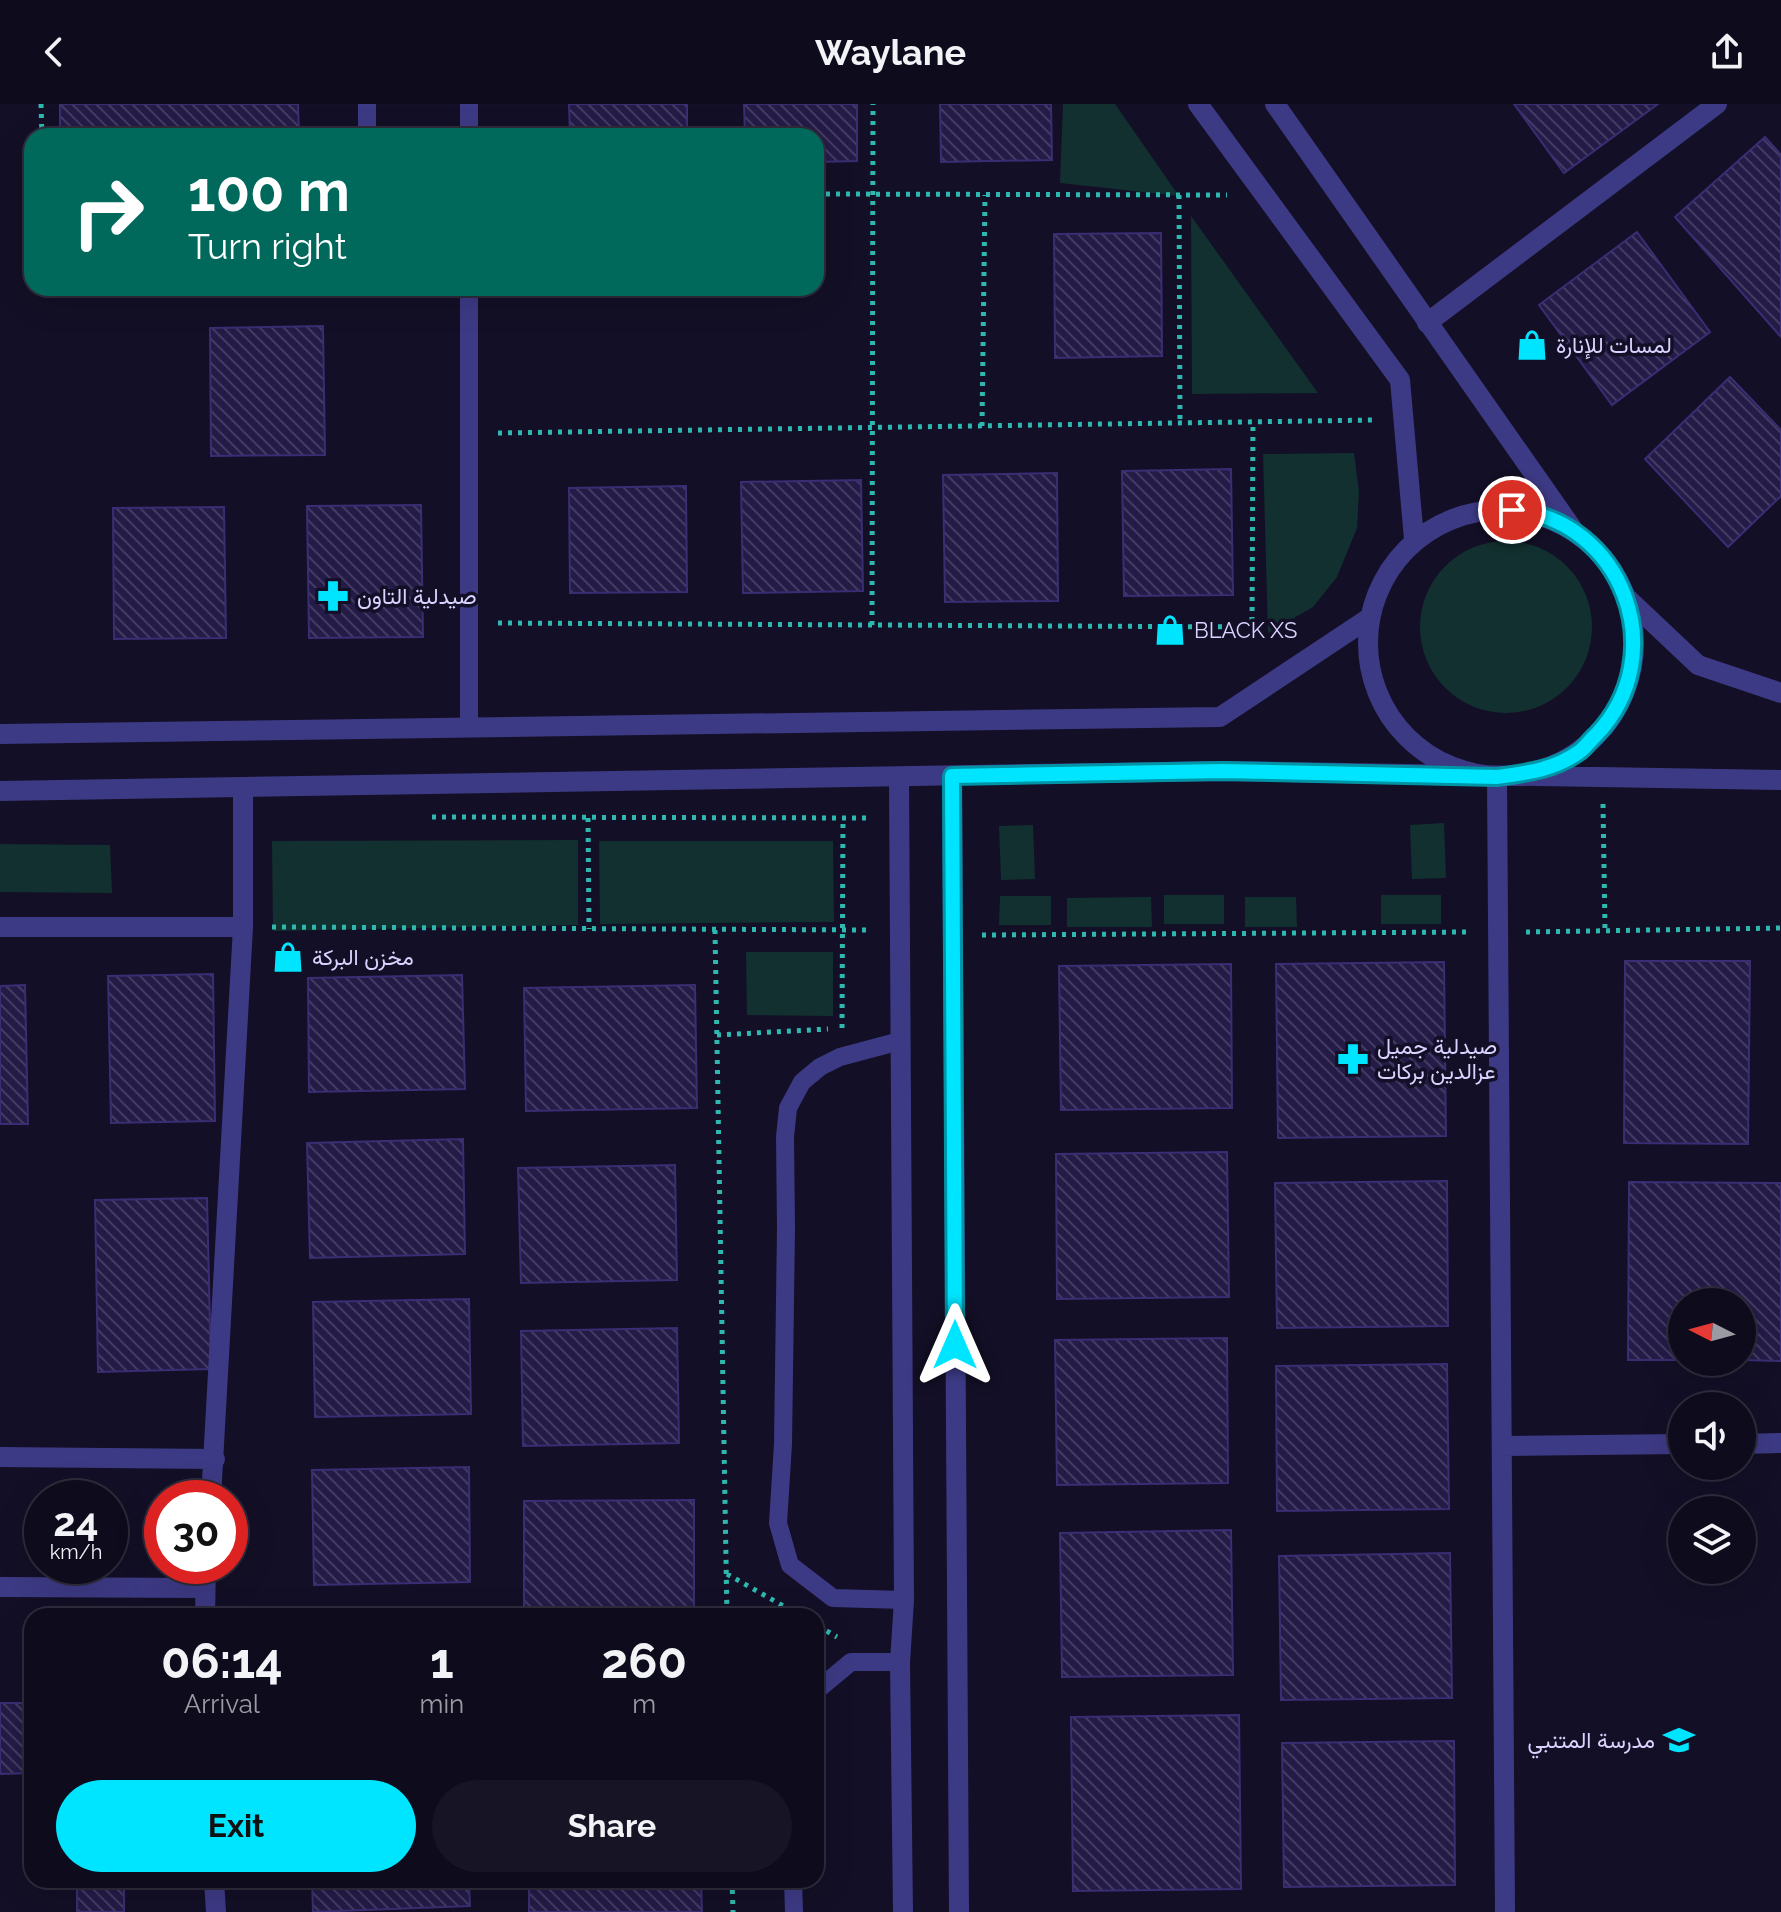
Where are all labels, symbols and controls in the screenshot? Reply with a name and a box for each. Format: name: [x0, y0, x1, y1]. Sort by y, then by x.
icon: back: [32, 30, 76, 74]
icon: share: [1705, 30, 1749, 74]
text: Waylane: [815, 31, 966, 73]
text: 100 m: [188, 158, 350, 224]
icon: right: [56, 160, 160, 264]
text: Turn right: [188, 225, 347, 267]
shop icon: لمسات للإنارة: [1515, 328, 1549, 362]
place label: لمسات للإنارة: [1556, 332, 1672, 360]
pin: [1478, 476, 1546, 544]
icon: arrive: [1490, 488, 1534, 532]
pharmacy icon: صيدلية التاون: [316, 579, 350, 613]
place label: صيدلية التاون: [357, 583, 477, 610]
shop icon: BLACK XS: [1153, 613, 1187, 647]
place label: BLACK XS: [1194, 617, 1297, 643]
shop icon: مخزن البركة: [271, 940, 305, 974]
place label: مخزن البركة: [312, 944, 414, 971]
place label: صيدلية جميل عزالدين بركات: [1377, 1033, 1497, 1085]
pharmacy icon: صيدلية جميل عزالدين بركات: [1336, 1042, 1370, 1076]
north arrow: [1668, 1288, 1756, 1376]
map controls: [1668, 1288, 1756, 1584]
position arrow: [913, 1303, 997, 1387]
button: sound: [1668, 1392, 1756, 1480]
speed limit sign: 30: [144, 1480, 248, 1584]
button: layers: [1668, 1496, 1756, 1584]
text: 24: [53, 1498, 99, 1545]
text: km/h: [50, 1540, 102, 1564]
text: 06:14: [161, 1633, 283, 1689]
text: 1: [430, 1633, 454, 1689]
text: 260: [601, 1633, 687, 1689]
text: Arrival: [184, 1689, 260, 1719]
text: min: [420, 1689, 464, 1719]
text: m: [632, 1689, 656, 1719]
school or university icon: مدرسة المتنبي: [1662, 1723, 1696, 1757]
place label: مدرسة المتنبي: [1528, 1727, 1655, 1759]
button: Exit: [56, 1780, 416, 1872]
button: Share: [432, 1780, 792, 1872]

